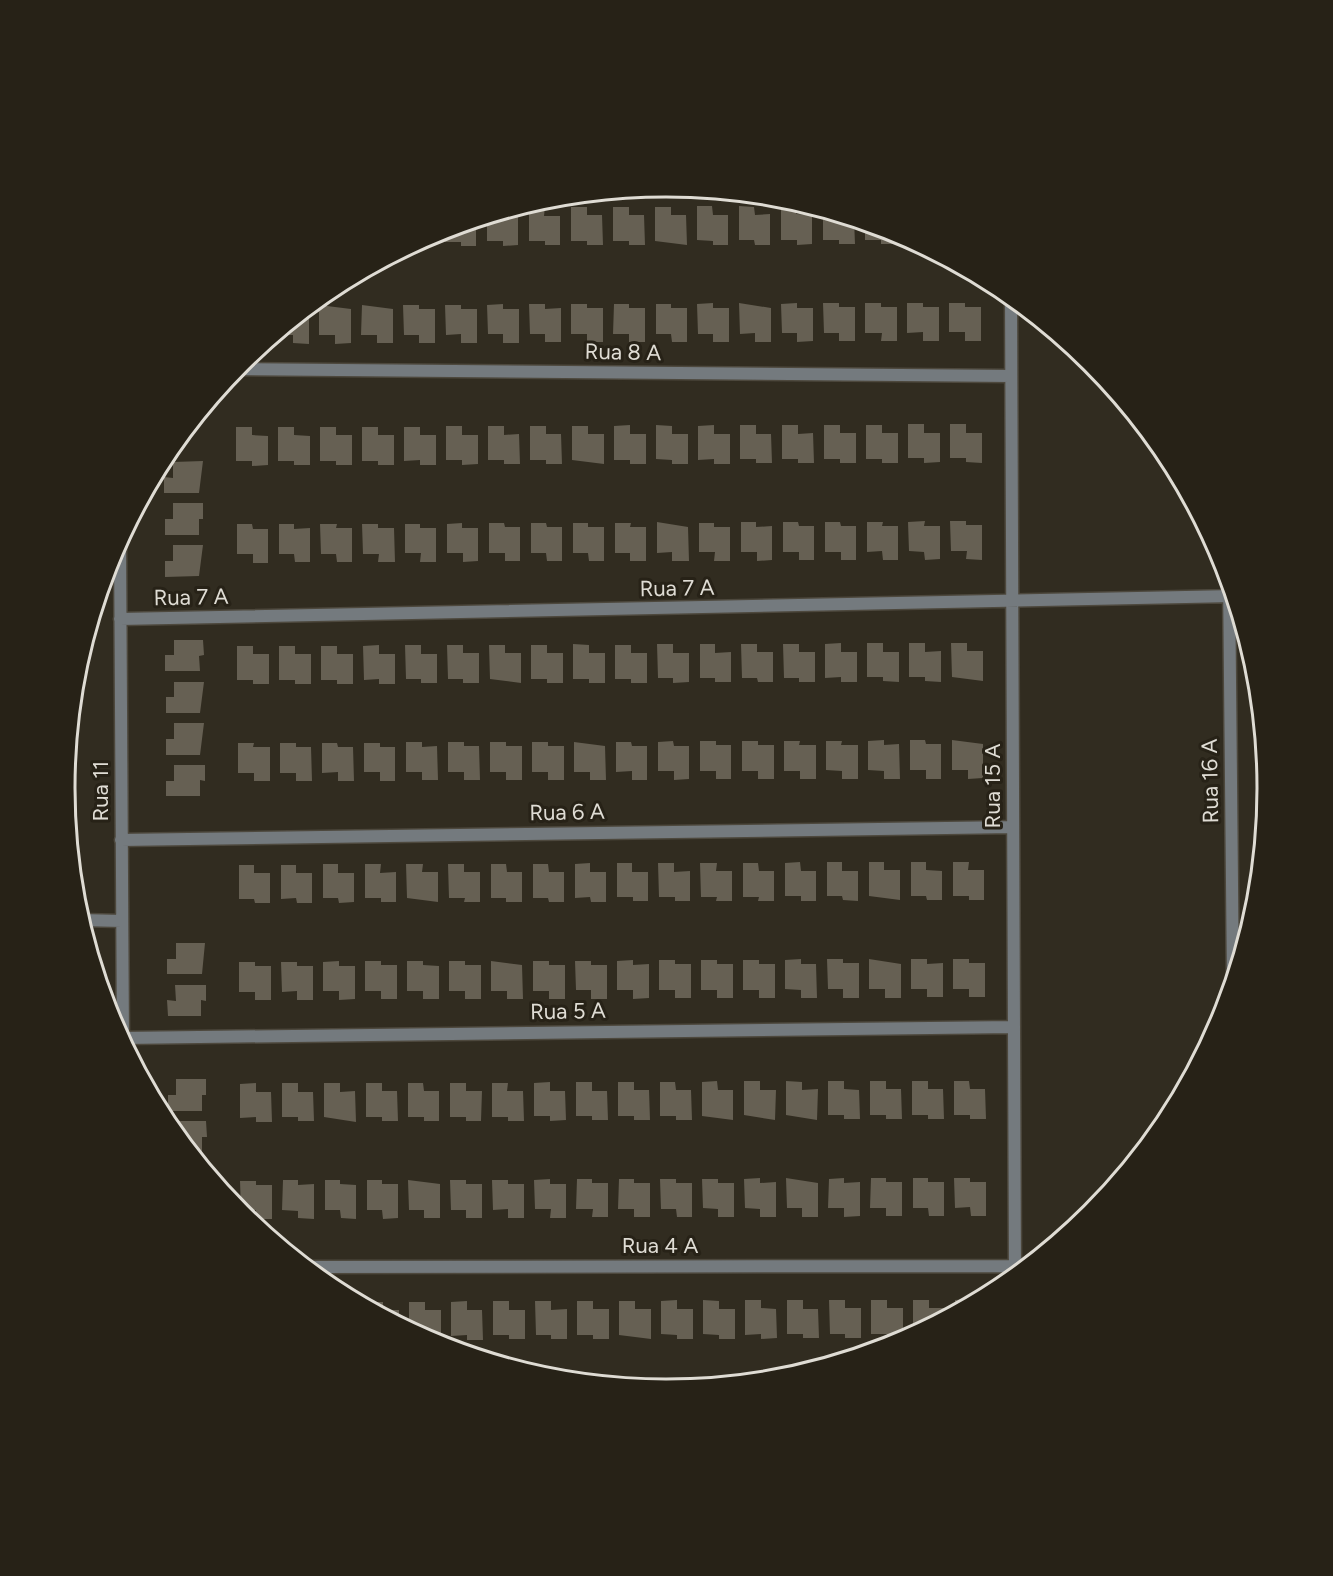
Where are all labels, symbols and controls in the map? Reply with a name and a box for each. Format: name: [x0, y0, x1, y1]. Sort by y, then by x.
street label: Rua 8 A: [584, 338, 662, 366]
street label: Rua 7 A: [639, 574, 715, 602]
street label: Rua 7 A: [153, 583, 229, 611]
street label: Rua 16 A: [1196, 738, 1224, 824]
street label: Rua 15 A: [979, 744, 1006, 828]
street label: Rua 11: [87, 761, 114, 821]
street label: Rua 6 A: [529, 798, 605, 826]
street label: Rua 5 A: [530, 997, 606, 1025]
street label: Rua 4 A: [622, 1232, 698, 1259]

